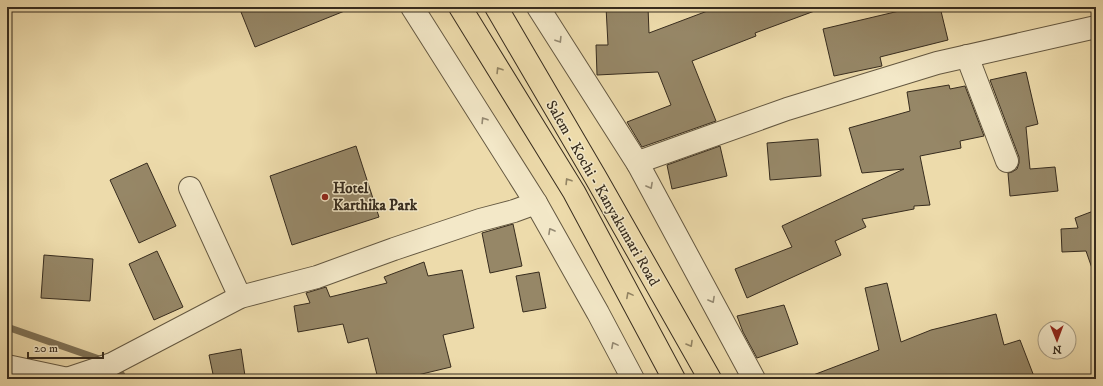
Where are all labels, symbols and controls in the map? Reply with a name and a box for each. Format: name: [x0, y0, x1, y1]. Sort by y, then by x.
one-way arrow: [554, 36, 562, 43]
one-way arrow: [496, 67, 504, 74]
street label: Salem - Kochi - Kanyakumari Road: [542, 97, 664, 290]
one-way arrow: [481, 117, 488, 124]
one-way arrow: [565, 178, 572, 185]
place label: Hotel Karthika Park: [333, 179, 418, 215]
one-way arrow: [645, 182, 652, 189]
marker: Hotel Karthika Park: [320, 192, 330, 202]
one-way arrow: [549, 228, 556, 235]
one-way arrow: [627, 292, 634, 299]
one-way arrow: [707, 296, 714, 303]
north arrow: [1037, 320, 1077, 360]
scale bar: [28, 334, 103, 360]
one-way arrow: [685, 340, 693, 347]
text: 20 m: [34, 341, 58, 356]
one-way arrow: [612, 341, 619, 349]
text: N: [1053, 342, 1062, 356]

